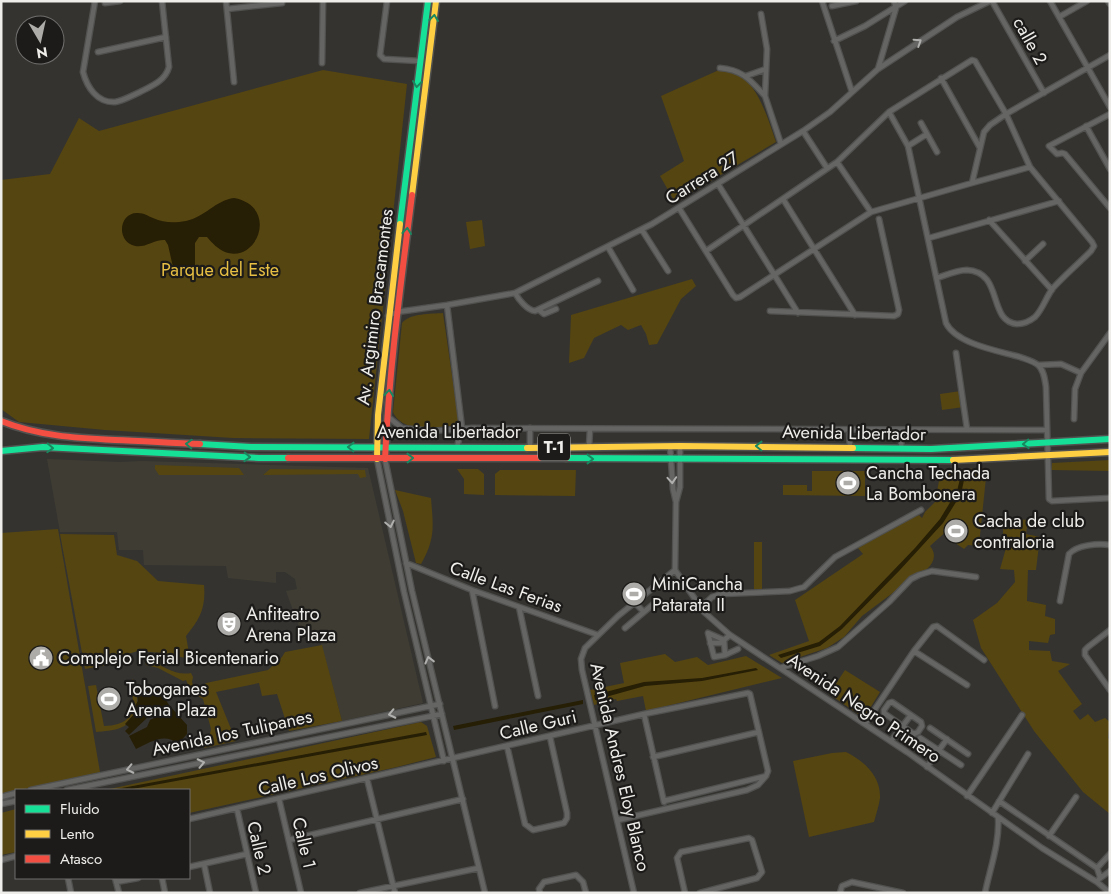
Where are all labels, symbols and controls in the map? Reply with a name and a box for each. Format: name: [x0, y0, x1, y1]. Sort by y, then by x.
street label: calle 2: [1006, 13, 1054, 69]
one-way arrow: [428, 14, 439, 22]
north arrow: [15, 15, 65, 65]
one-way arrow: [913, 39, 922, 48]
text: N: [35, 42, 49, 64]
one-way arrow: [412, 81, 423, 89]
street label: Carrera 27: [660, 145, 744, 211]
street label: Av. Argimiro Bracamontes: [350, 207, 400, 407]
one-way arrow: [401, 227, 412, 235]
park label: Parque del Este: [161, 257, 279, 283]
one-way arrow: [383, 388, 394, 396]
street label: Avenida Libertador: [377, 419, 522, 445]
street label: Avenida Libertador: [782, 419, 927, 447]
road number: T-1: [538, 434, 570, 461]
one-way arrow: [185, 438, 193, 449]
one-way arrow: [1022, 439, 1030, 450]
one-way arrow: [755, 441, 762, 451]
one-way arrow: [347, 442, 355, 452]
one-way arrow: [46, 443, 54, 453]
one-way arrow: [243, 452, 251, 463]
one-way arrow: [406, 453, 414, 464]
one-way arrow: [586, 454, 594, 464]
place label: Cancha Techada La Bombonera: [866, 460, 990, 507]
sports icon: Cancha Techada La Bombonera: [835, 470, 861, 496]
one-way arrow: [667, 476, 678, 484]
place label: Cacha de club contraloria: [974, 508, 1084, 555]
sports icon: Cacha de club contraloria: [943, 518, 969, 544]
one-way arrow: [384, 519, 395, 528]
street label: Calle Las Ferias: [446, 555, 566, 619]
place label: MiniCancha Patarata II: [652, 571, 743, 618]
sports icon: MiniCancha Patarata II: [621, 581, 647, 607]
place label: Anfiteatro Arena Plaza: [246, 601, 336, 648]
theatre icon: Anfiteatro Arena Plaza: [216, 611, 242, 637]
public building icon: Complejo Ferial Bicentenario: [28, 645, 54, 671]
place label: Complejo Ferial Bicentenario: [58, 645, 279, 671]
street label: Avenida Negro Primero: [782, 647, 946, 769]
one-way arrow: [424, 656, 435, 665]
street label: Avenida Andres Eloy Blanco: [583, 660, 657, 874]
place label: Toboganes Arena Plaza: [126, 676, 216, 723]
sports icon: Toboganes Arena Plaza: [96, 686, 122, 712]
street label: Avenida los Tulipanes: [150, 703, 314, 763]
street label: Calle Guri: [497, 704, 579, 746]
one-way arrow: [387, 708, 396, 719]
street label: Calle Los Olivos: [255, 750, 381, 802]
one-way arrow: [196, 758, 205, 769]
one-way arrow: [126, 763, 135, 774]
legend: [15, 789, 190, 879]
text: Fluido: [60, 798, 99, 820]
street label: Calle 1: [285, 815, 323, 871]
street label: Calle 2: [240, 819, 278, 877]
text: Lento: [60, 823, 94, 845]
text: Atasco: [60, 848, 102, 870]

